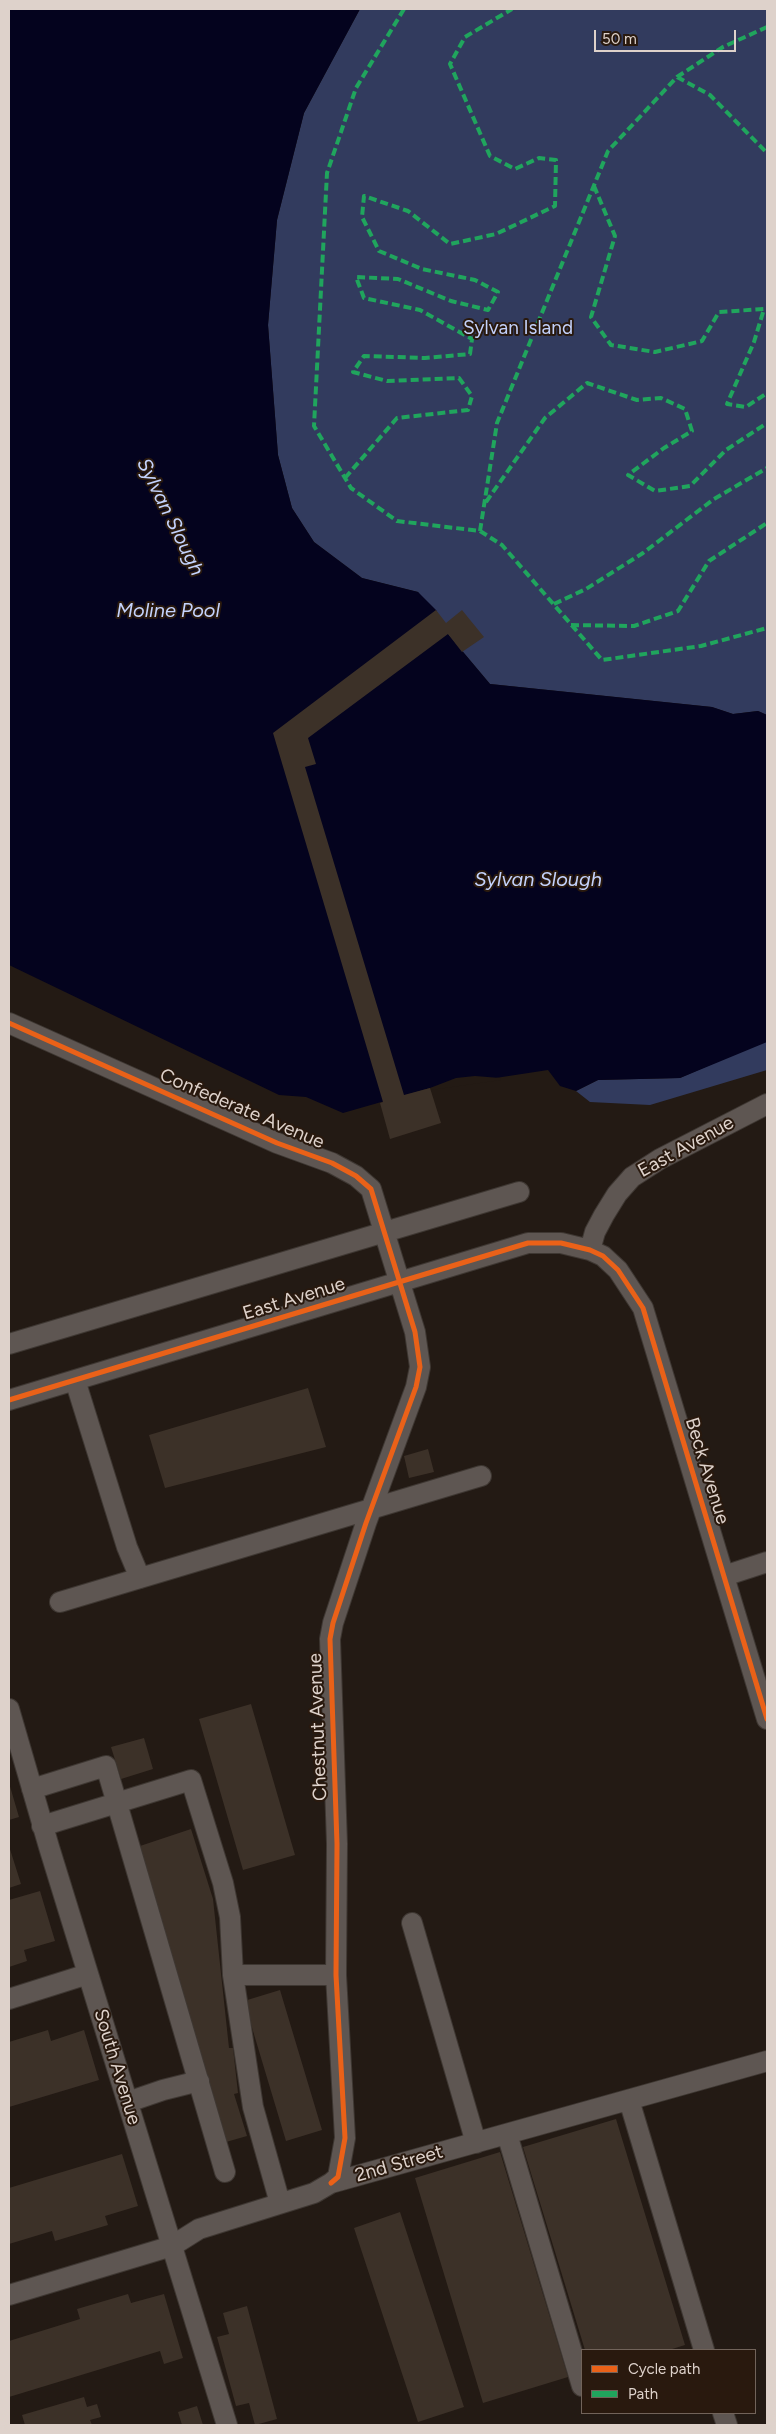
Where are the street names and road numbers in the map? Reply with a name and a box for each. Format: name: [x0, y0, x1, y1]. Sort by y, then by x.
street label: Confederate Avenue: [156, 1064, 328, 1154]
street label: East Avenue: [634, 1111, 738, 1183]
street label: East Avenue: [240, 1273, 348, 1325]
street label: Beck Avenue: [680, 1415, 734, 1527]
street label: Chestnut Avenue: [304, 1653, 332, 1801]
street label: South Avenue: [89, 2006, 145, 2128]
street label: 2nd Street: [352, 2141, 446, 2187]

